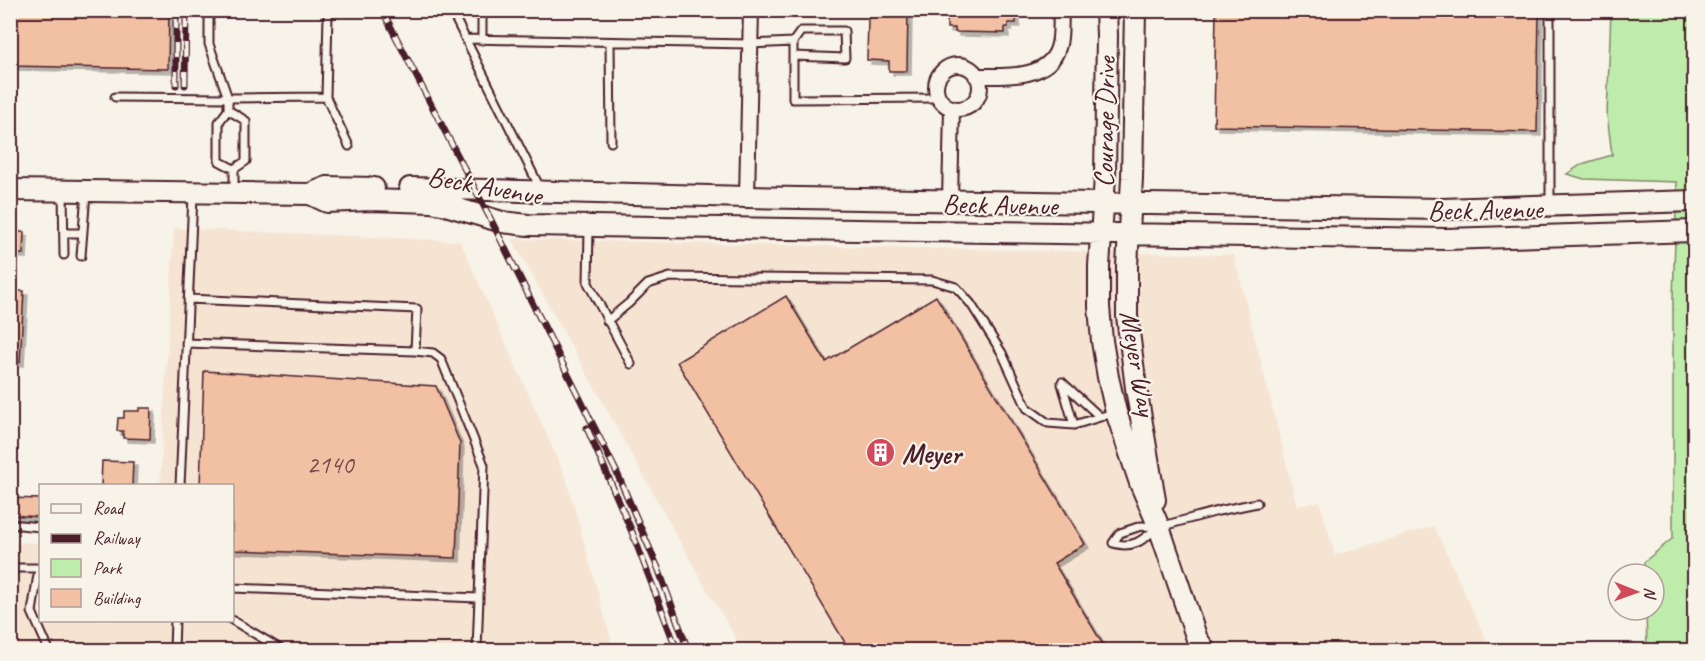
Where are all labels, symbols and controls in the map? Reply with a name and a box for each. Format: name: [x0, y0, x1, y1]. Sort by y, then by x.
street label: Courage Drive: [1086, 54, 1123, 188]
street label: Beck Avenue: [425, 158, 546, 213]
street label: Beck Avenue: [942, 186, 1060, 223]
street label: Beck Avenue: [1427, 191, 1545, 228]
street label: Meyer Way: [1112, 308, 1165, 421]
place label: Meyer: [902, 436, 964, 471]
building icon: Meyer: [865, 437, 897, 469]
house number: 2140: [307, 448, 356, 481]
legend: [39, 484, 234, 622]
text: Road: [93, 497, 126, 519]
text: Railway: [93, 527, 141, 549]
text: Park: [93, 557, 123, 579]
north arrow: [1606, 562, 1666, 622]
text: Building: [93, 587, 142, 609]
text: N: [1640, 587, 1660, 600]

